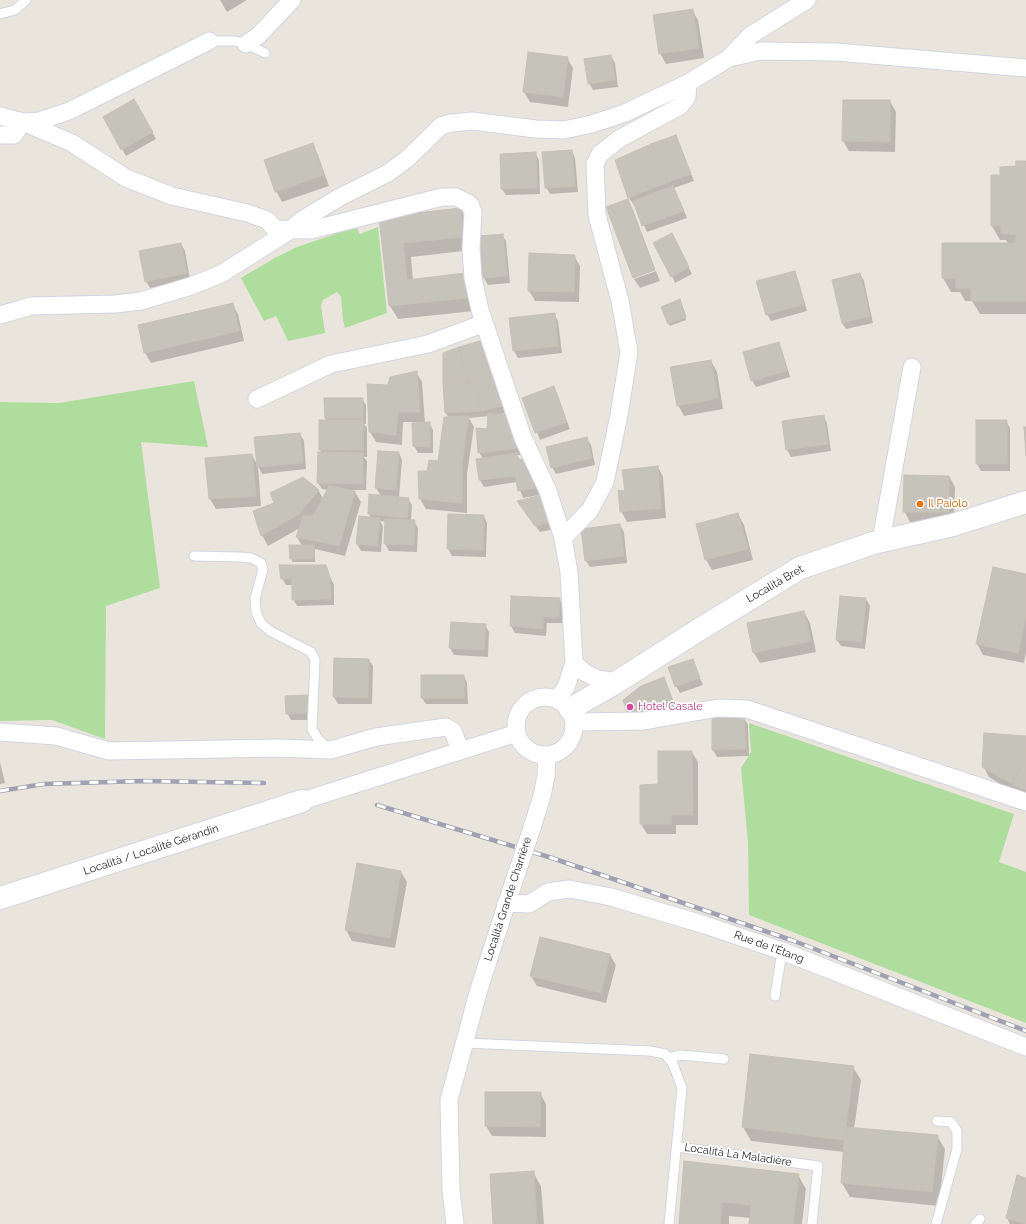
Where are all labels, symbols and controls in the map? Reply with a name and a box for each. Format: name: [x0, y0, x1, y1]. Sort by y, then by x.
place label: Il Paiolo: [928, 497, 968, 511]
marker: Il Paiolo: [915, 499, 925, 509]
street label: Località Bret: [744, 562, 806, 606]
place label: Hotel Casale: [638, 700, 703, 714]
marker: Hotel Casale: [625, 702, 635, 712]
street label: Località / Localité Gérandin: [82, 822, 220, 878]
street label: Località Grande Charrière: [482, 835, 534, 963]
street label: Rue de l'Étang: [732, 928, 806, 966]
street label: Località La Maladière: [683, 1141, 793, 1169]

